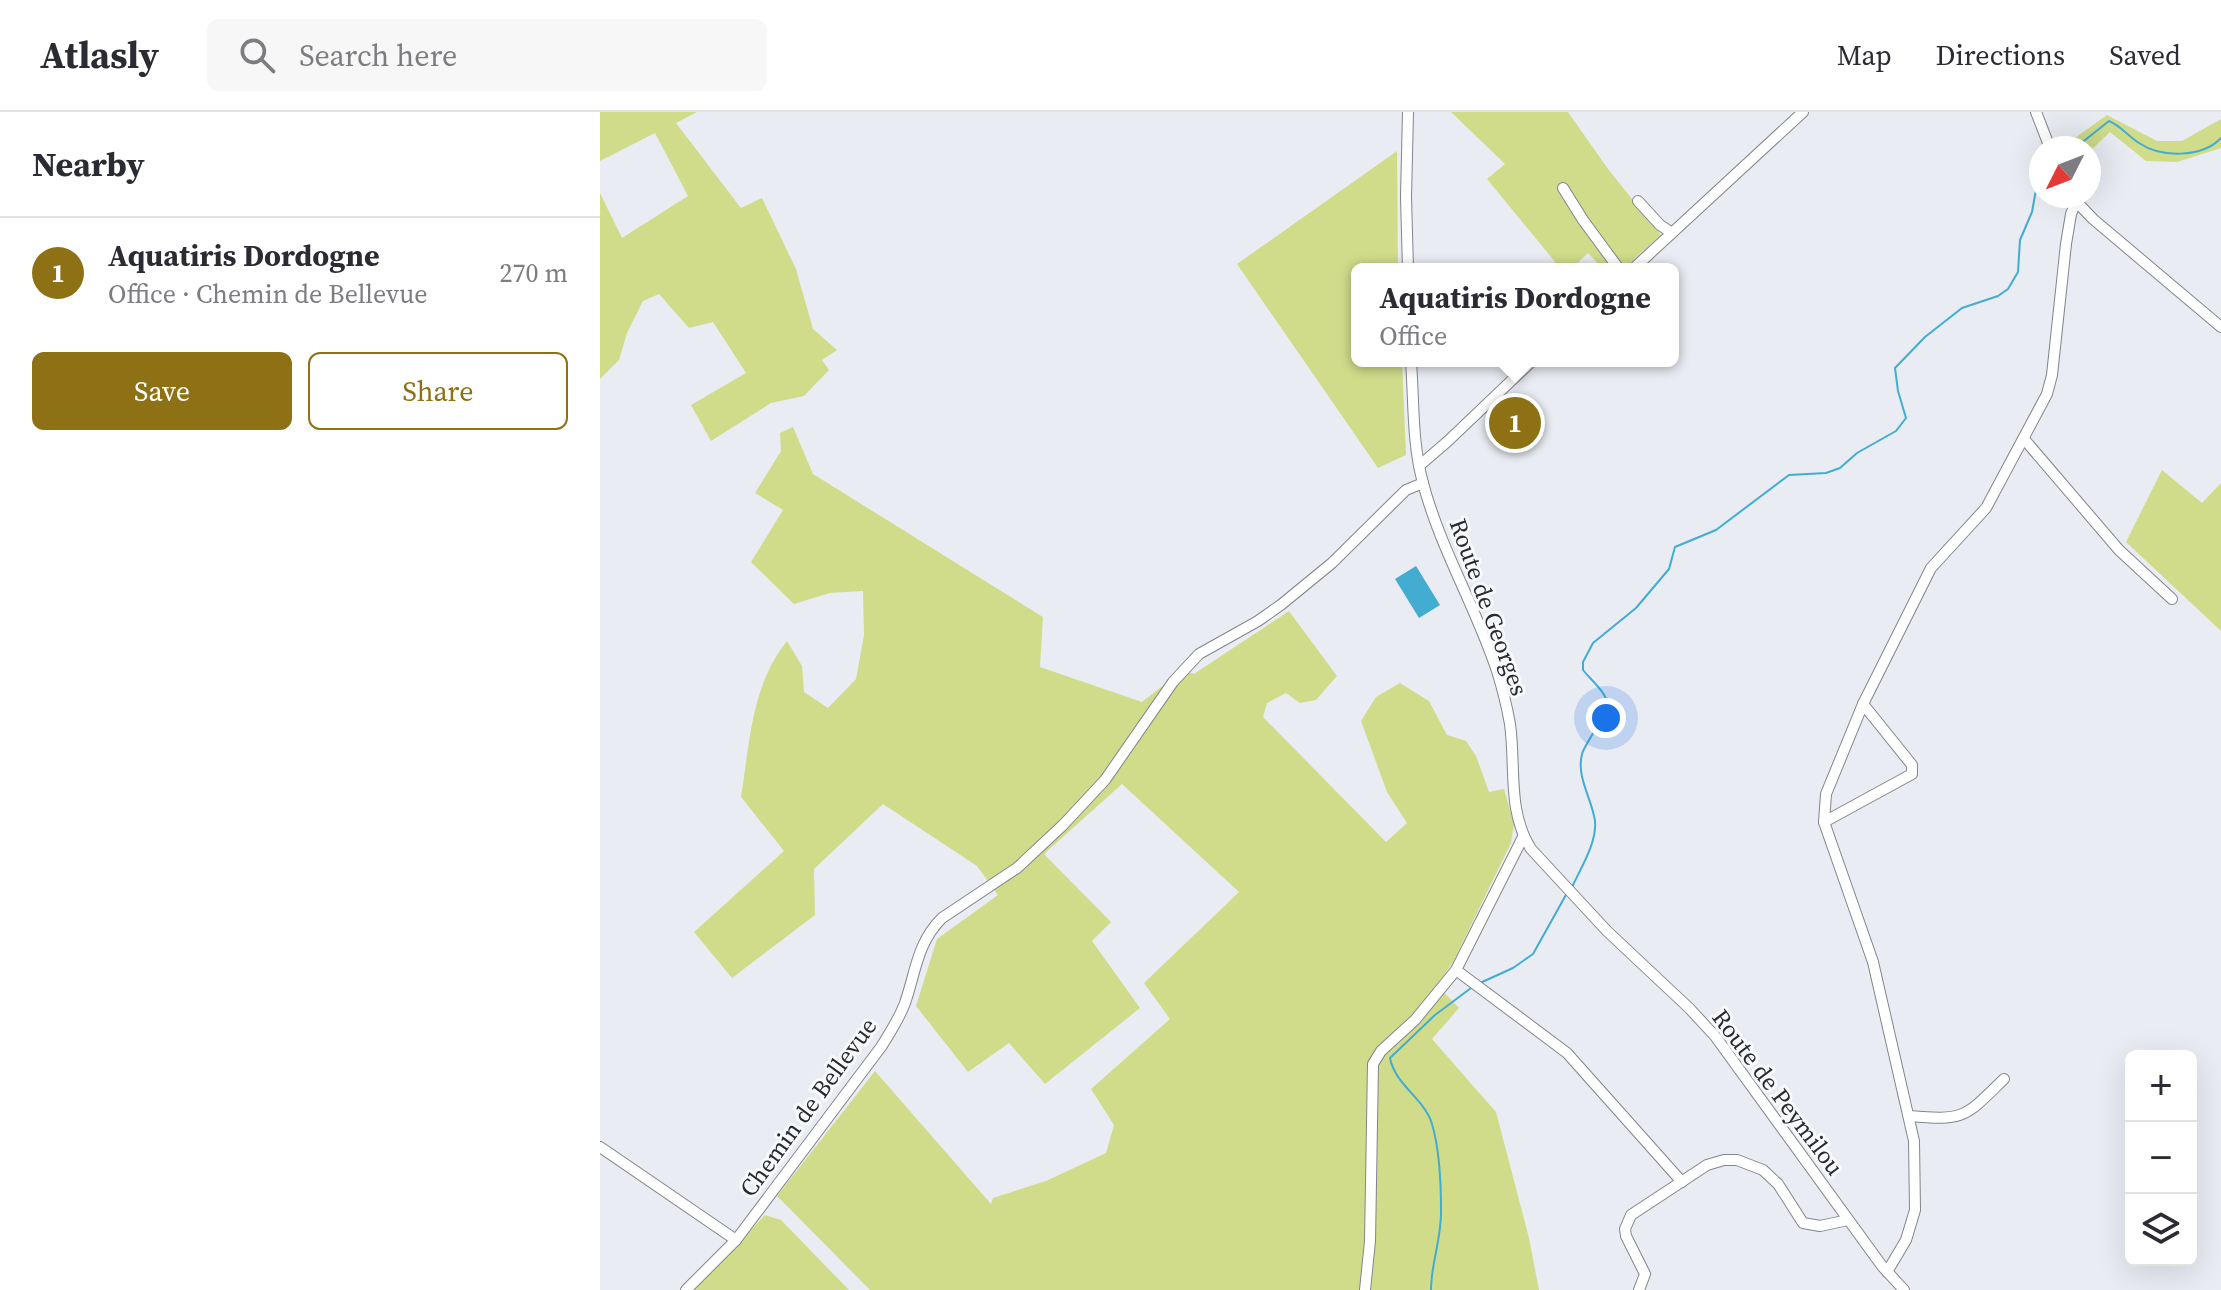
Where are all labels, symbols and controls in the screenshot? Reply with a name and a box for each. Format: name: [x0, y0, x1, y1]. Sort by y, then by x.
search box: [207, 19, 767, 91]
text: Atlasly: [40, 29, 159, 81]
icon: search: [235, 33, 279, 77]
text: Search here: [299, 35, 457, 76]
text: Map: [1837, 36, 1892, 74]
text: Directions: [1936, 36, 2065, 74]
text: Saved: [2109, 36, 2181, 74]
north arrow: [2029, 136, 2101, 208]
text: Nearby: [32, 141, 145, 187]
text: Aquatiris Dordogne: [108, 235, 380, 276]
text: 1: [51, 255, 65, 291]
text: 270 m: [500, 255, 568, 291]
popup: [1351, 263, 1679, 367]
text: Office · Chemin de Bellevue: [108, 276, 427, 312]
text: Aquatiris Dordogne: [1379, 277, 1651, 318]
text: Office: [1379, 318, 1447, 354]
button: Save: [32, 352, 292, 430]
button: Share: [308, 352, 568, 430]
pin: 1: [1489, 393, 1541, 453]
street label: Route de Georges: [1442, 514, 1536, 700]
your location: [1586, 698, 1626, 738]
street label: Route de Peymilou: [1705, 1002, 1851, 1182]
street label: Chemin de Bellevue: [732, 1011, 884, 1203]
map controls: [2125, 1050, 2197, 1266]
button: +: [2125, 1050, 2197, 1122]
button: −: [2125, 1122, 2197, 1194]
button: layers: [2125, 1194, 2197, 1266]

